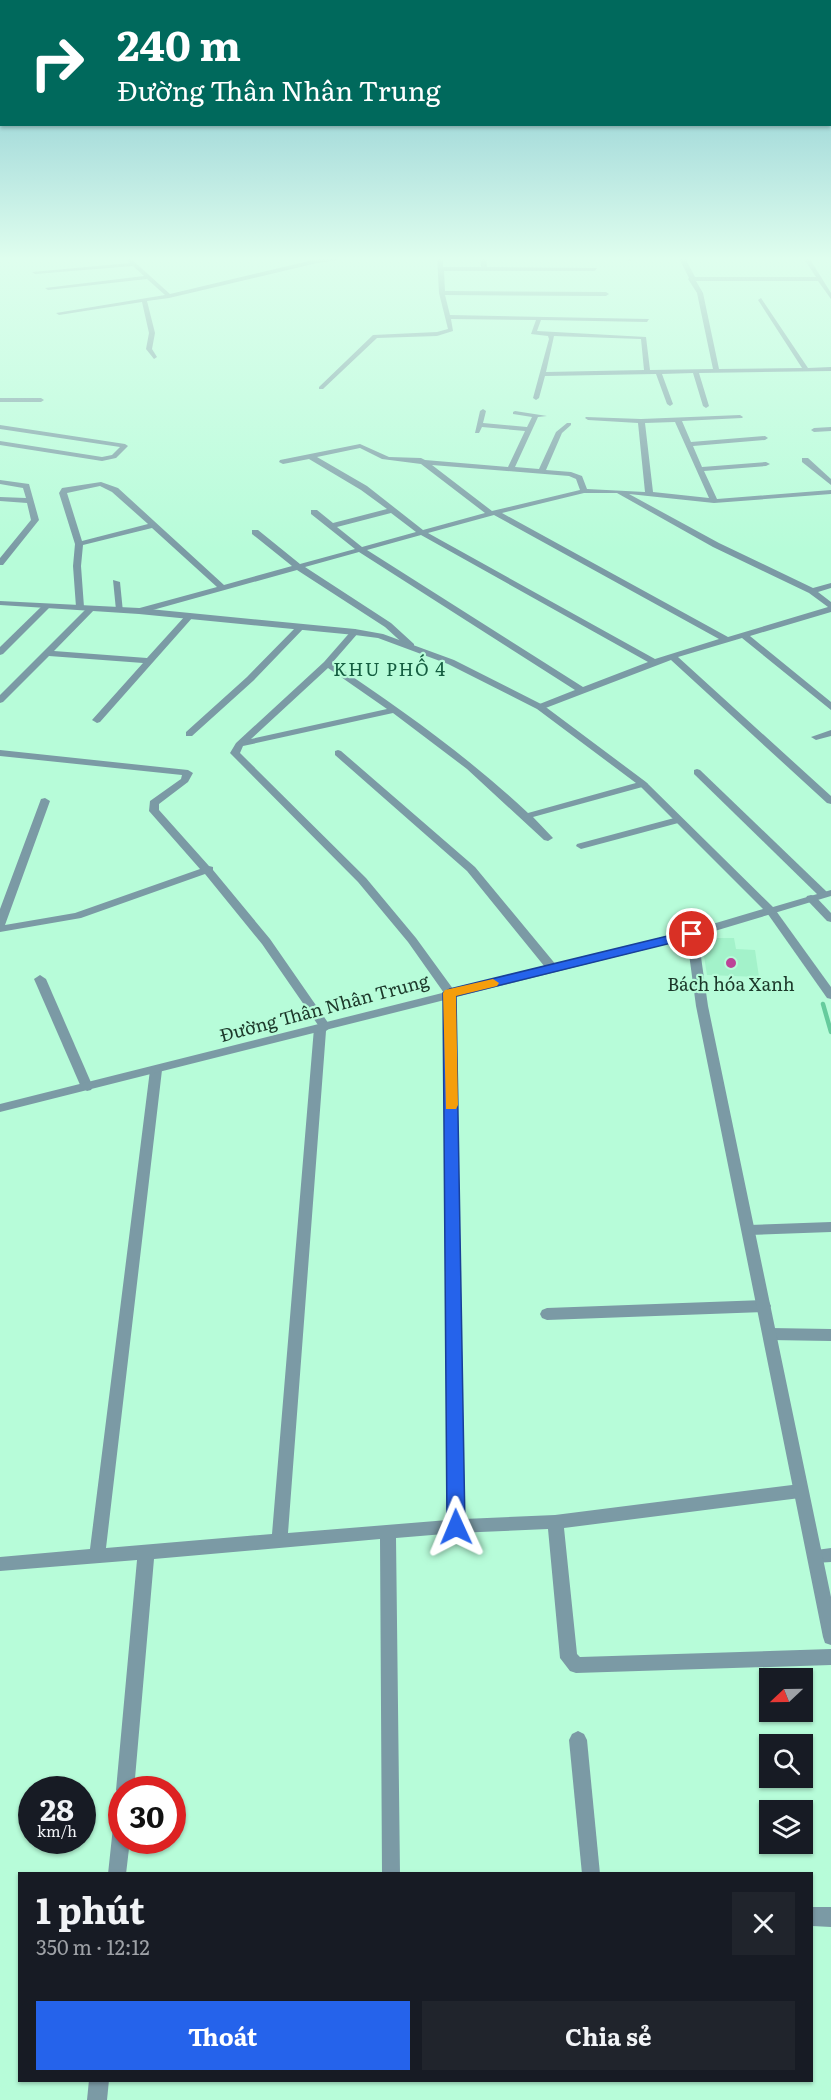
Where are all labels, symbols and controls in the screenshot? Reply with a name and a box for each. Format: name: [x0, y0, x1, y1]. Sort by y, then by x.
text: 240 m: [117, 12, 241, 74]
icon: right: [18, 24, 96, 102]
text: Đường Thân Nhân Trung: [117, 69, 441, 109]
district label: KHU PHỐ 4: [333, 654, 447, 682]
pin: [666, 908, 717, 959]
icon: arrive: [675, 917, 708, 950]
marker: Bách hóa Xanh: [724, 956, 738, 970]
street label: Đường Thân Nhân Trung: [216, 966, 433, 1048]
place label: Bách hóa Xanh: [667, 970, 795, 997]
position arrow: [424, 1495, 488, 1559]
north arrow: [759, 1668, 813, 1722]
map controls: [759, 1668, 813, 1854]
button: search: [759, 1734, 813, 1788]
speed limit sign: 30: [108, 1776, 186, 1854]
text: 28: [40, 1786, 74, 1830]
button: layers: [759, 1800, 813, 1854]
text: km/h: [37, 1819, 77, 1842]
text: 1 phút: [36, 1882, 145, 1935]
button: close: [732, 1892, 795, 1955]
text: 350 m · 12:12: [36, 1931, 150, 1961]
button: Thoát: [36, 2001, 410, 2070]
button: Chia sẻ: [422, 2001, 795, 2070]

